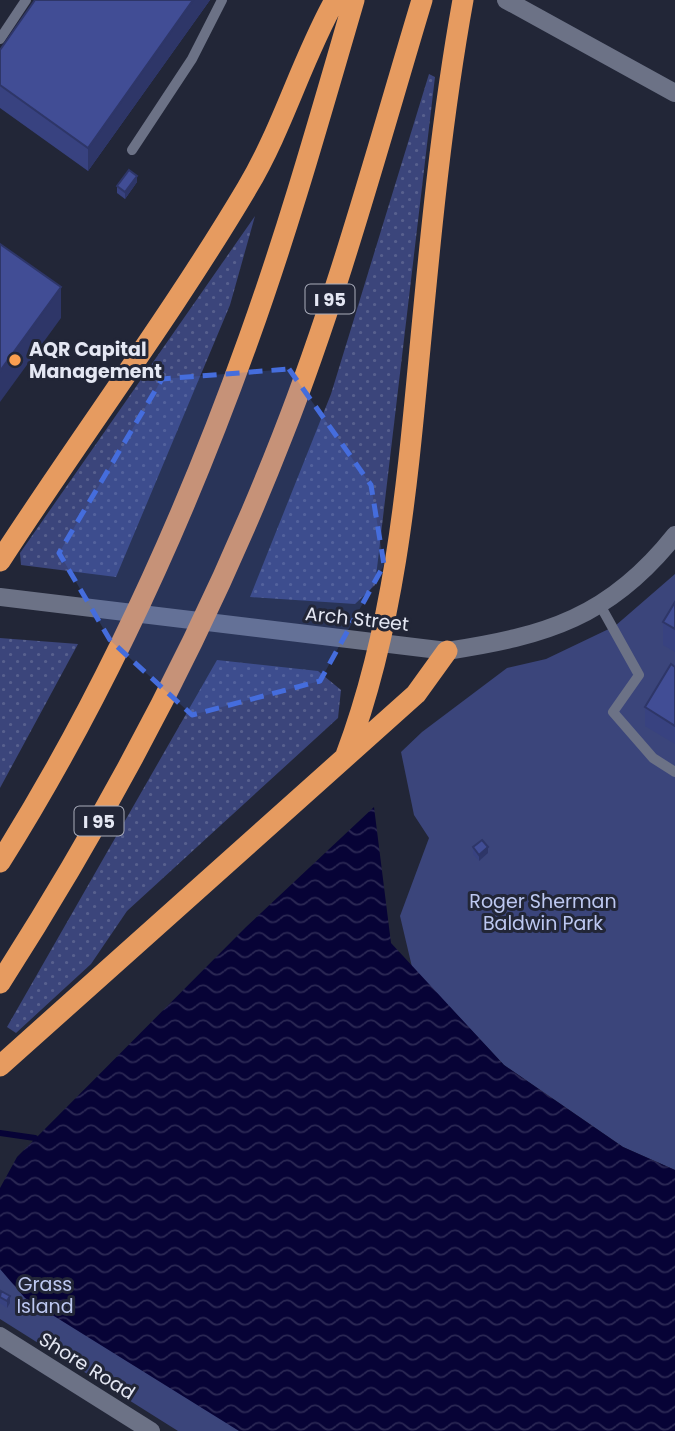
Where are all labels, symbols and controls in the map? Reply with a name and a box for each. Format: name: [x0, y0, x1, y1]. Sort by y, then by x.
road number: I 95: [306, 284, 354, 314]
place label: AQR Capital Management: [29, 336, 162, 385]
marker: AQR Capital Management: [7, 352, 23, 368]
street label: Arch Street: [304, 600, 410, 638]
road number: I 95: [74, 806, 124, 836]
park label: Roger Sherman Baldwin Park: [469, 888, 617, 937]
park label: Grass Island: [16, 1271, 74, 1320]
street label: Shore Road: [34, 1326, 140, 1406]

